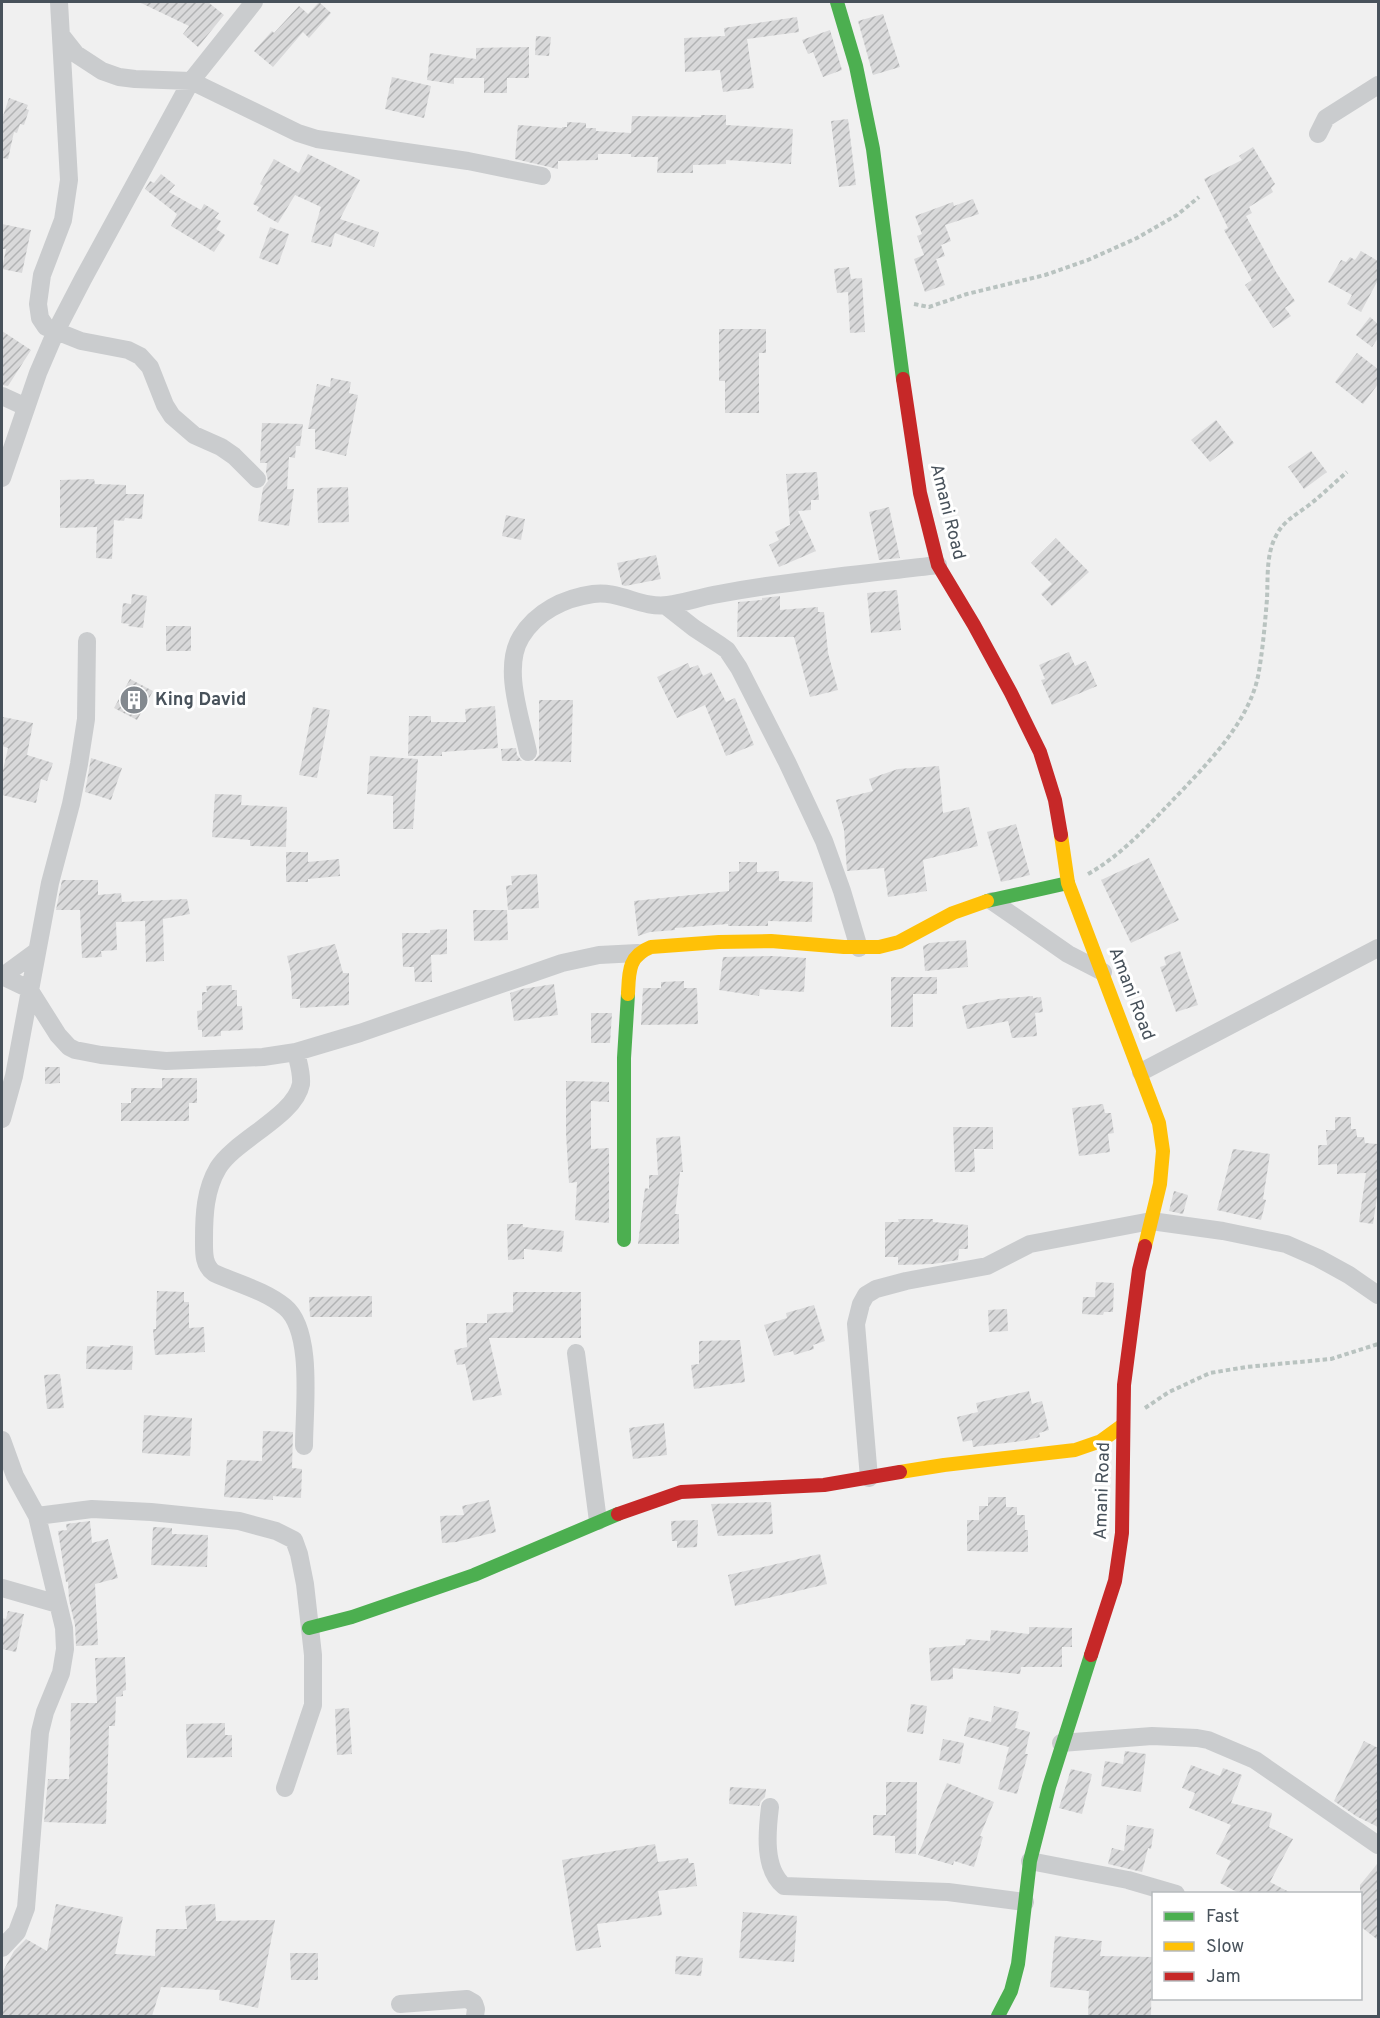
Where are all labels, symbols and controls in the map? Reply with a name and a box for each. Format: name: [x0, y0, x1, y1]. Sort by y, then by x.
street label: Amani Road: [924, 462, 970, 562]
building icon: King David: [118, 684, 150, 716]
place label: King David: [155, 689, 246, 712]
street label: Amani Road: [1103, 944, 1159, 1044]
street label: Amani Road: [1090, 1442, 1116, 1540]
legend: [1152, 1892, 1362, 2000]
text: Fast: [1206, 1906, 1239, 1929]
text: Slow: [1206, 1936, 1244, 1959]
text: Jam: [1206, 1966, 1241, 1989]

